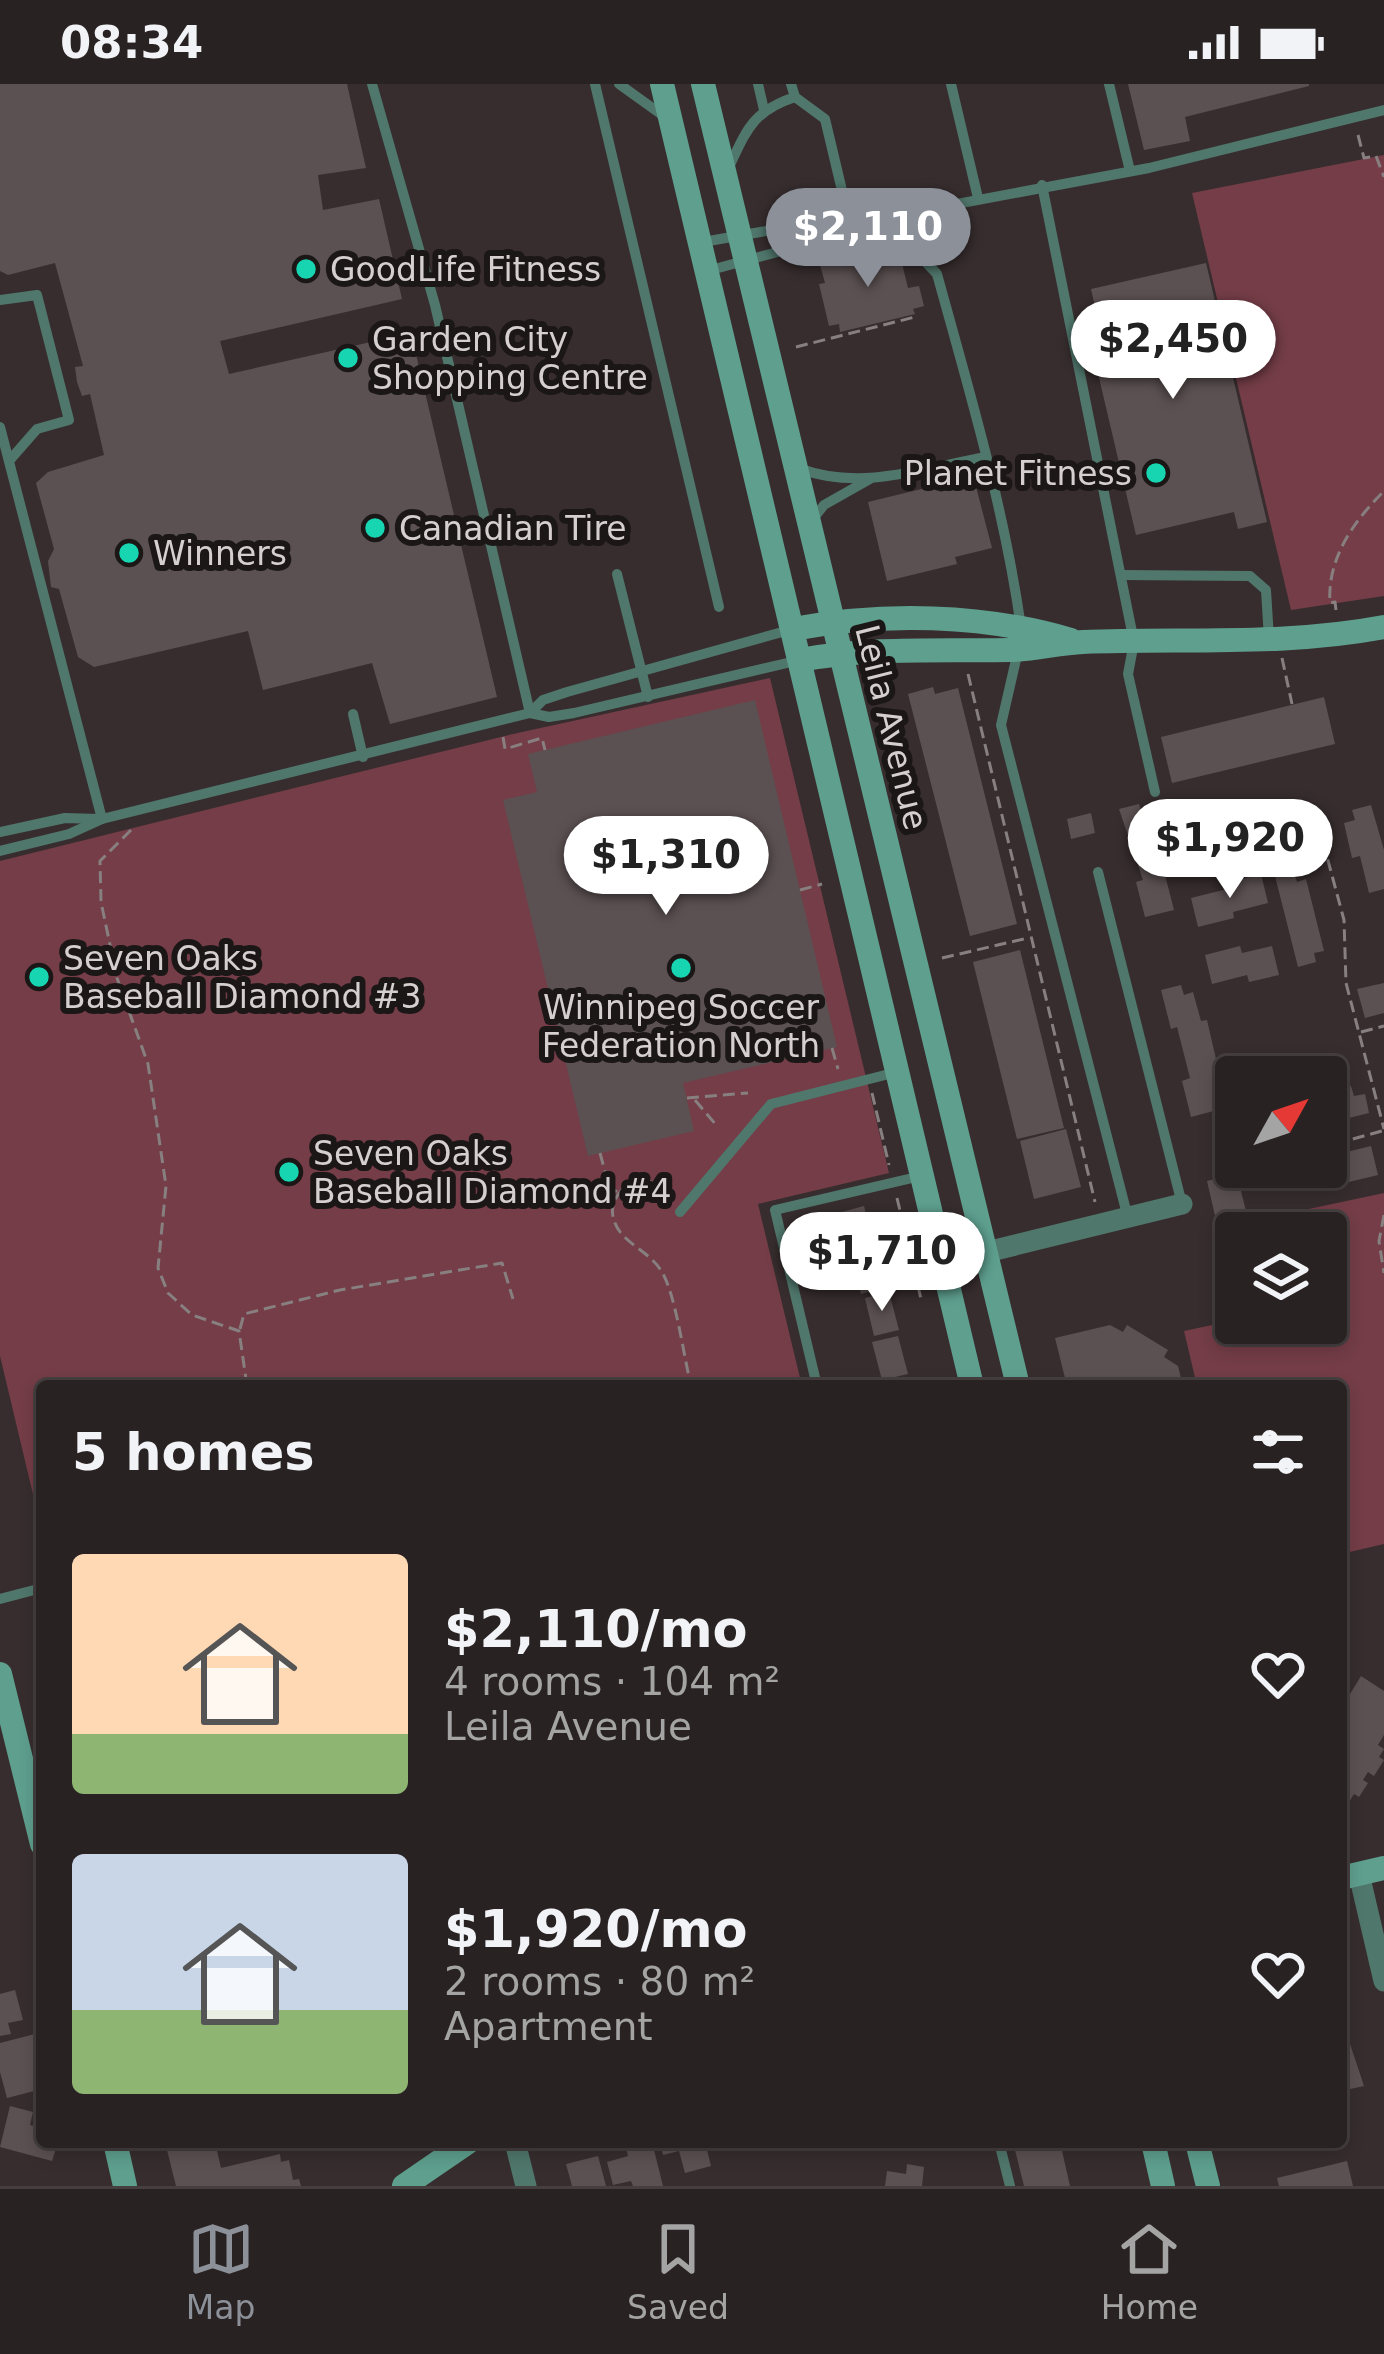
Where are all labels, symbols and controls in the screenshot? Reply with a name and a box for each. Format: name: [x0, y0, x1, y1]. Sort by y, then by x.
text: 08:34: [60, 16, 203, 69]
pin: $2,110: [770, 188, 966, 290]
text: $2,110: [793, 204, 943, 249]
place label: GoodLife Fitness: [330, 250, 601, 289]
marker: GoodLife Fitness: [293, 256, 319, 282]
pin: $2,450: [1075, 300, 1271, 402]
text: $2,450: [1098, 316, 1248, 361]
place label: Garden City Shopping Centre: [372, 320, 648, 397]
marker: Garden City Shopping Centre: [335, 345, 361, 371]
place label: Planet Fitness: [904, 454, 1132, 493]
marker: Planet Fitness: [1143, 460, 1169, 486]
place label: Canadian Tire: [399, 509, 627, 548]
marker: Canadian Tire: [362, 515, 388, 541]
place label: Winners: [153, 534, 287, 573]
marker: Winners: [116, 540, 142, 566]
street label: Leila Avenue: [847, 621, 936, 834]
pin: $1,920: [1132, 799, 1328, 901]
text: $1,920: [1155, 815, 1305, 860]
pin: $1,310: [568, 816, 764, 918]
text: $1,310: [591, 832, 741, 877]
place label: Seven Oaks Baseball Diamond #3: [63, 939, 422, 1016]
marker: Winnipeg Soccer Federation North: [668, 955, 694, 981]
marker: Seven Oaks Baseball Diamond #3: [26, 964, 52, 990]
place label: Winnipeg Soccer Federation North: [542, 988, 820, 1065]
north arrow: [1215, 1056, 1347, 1188]
map controls: [1215, 1056, 1347, 1344]
place label: Seven Oaks Baseball Diamond #4: [313, 1134, 672, 1211]
marker: Seven Oaks Baseball Diamond #4: [276, 1159, 302, 1185]
pin: $1,710: [784, 1212, 980, 1314]
button: layers: [1215, 1212, 1347, 1344]
text: $1,710: [807, 1228, 957, 1273]
icon: filters: [1245, 1419, 1311, 1485]
text: 5 homes: [72, 1423, 315, 1482]
text: $2,110/mo: [444, 1600, 748, 1659]
icon: home: [168, 1602, 312, 1746]
icon: heart: [1245, 1641, 1311, 1707]
text: 4 rooms · 104 m²: [444, 1659, 780, 1704]
text: Leila Avenue: [444, 1704, 692, 1749]
text: $1,920/mo: [444, 1900, 748, 1959]
icon: home: [168, 1902, 312, 2046]
icon: heart: [1245, 1941, 1311, 2007]
text: 2 rooms · 80 m²: [444, 1959, 755, 2004]
text: Apartment: [444, 2004, 653, 2049]
tab: Map: [186, 2216, 255, 2327]
tab: Saved: [627, 2216, 729, 2327]
tab: Home: [1101, 2216, 1198, 2327]

